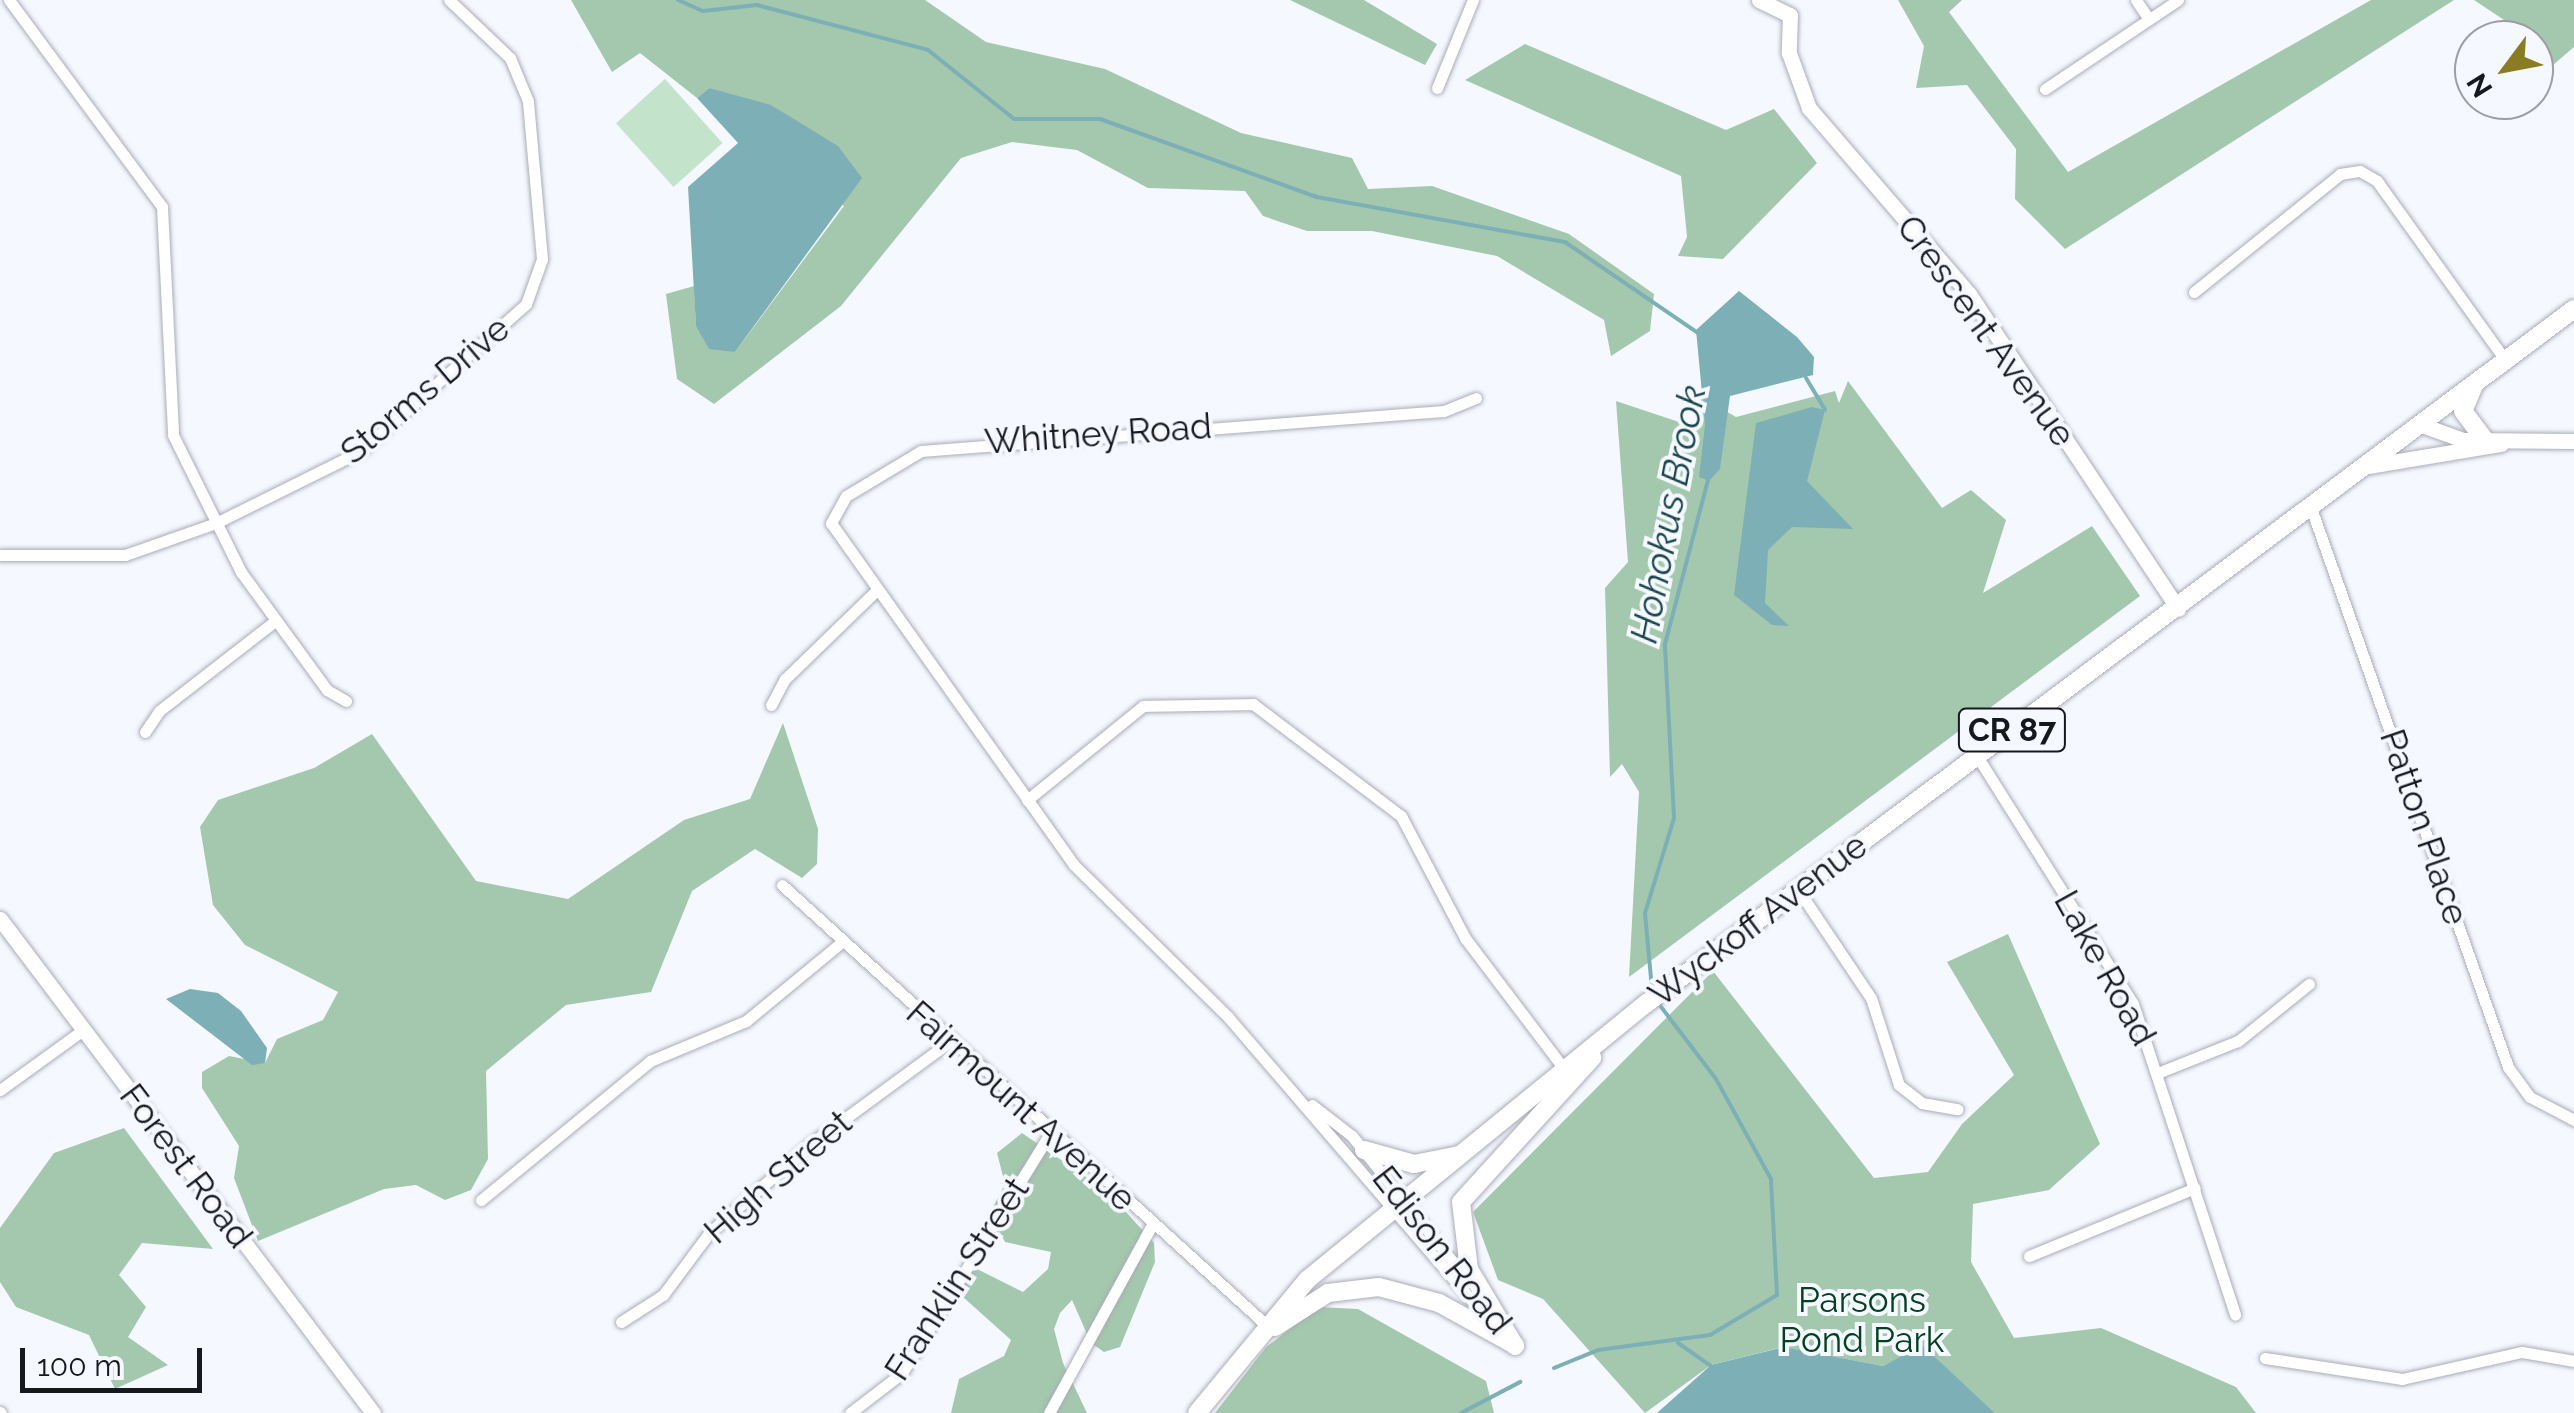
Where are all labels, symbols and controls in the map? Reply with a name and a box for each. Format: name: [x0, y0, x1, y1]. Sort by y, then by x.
north arrow: [2454, 20, 2554, 120]
text: N: [2460, 67, 2499, 103]
street label: Crescent Avenue: [1888, 207, 2084, 455]
street label: Storms Drive: [332, 307, 518, 473]
water label: Hohokus Brook: [1621, 381, 1715, 647]
street label: Whitney Road: [982, 405, 1214, 463]
road number: CR 87: [1957, 703, 2067, 757]
street label: Patton Place: [2371, 724, 2477, 930]
street label: Wyckoff Avenue: [1640, 824, 1876, 1016]
street label: Lake Road: [2045, 883, 2165, 1053]
street label: Fairmount Avenue: [897, 992, 1145, 1220]
street label: Forest Road: [111, 1076, 261, 1256]
street label: High Street: [696, 1102, 860, 1252]
street label: Edison Road: [1364, 1158, 1520, 1342]
street label: Franklin Street: [876, 1170, 1038, 1388]
park label: Parsons Pond Park: [1780, 1279, 1944, 1361]
scale bar: [25, 1328, 208, 1390]
text: 100 m: [37, 1348, 122, 1383]

